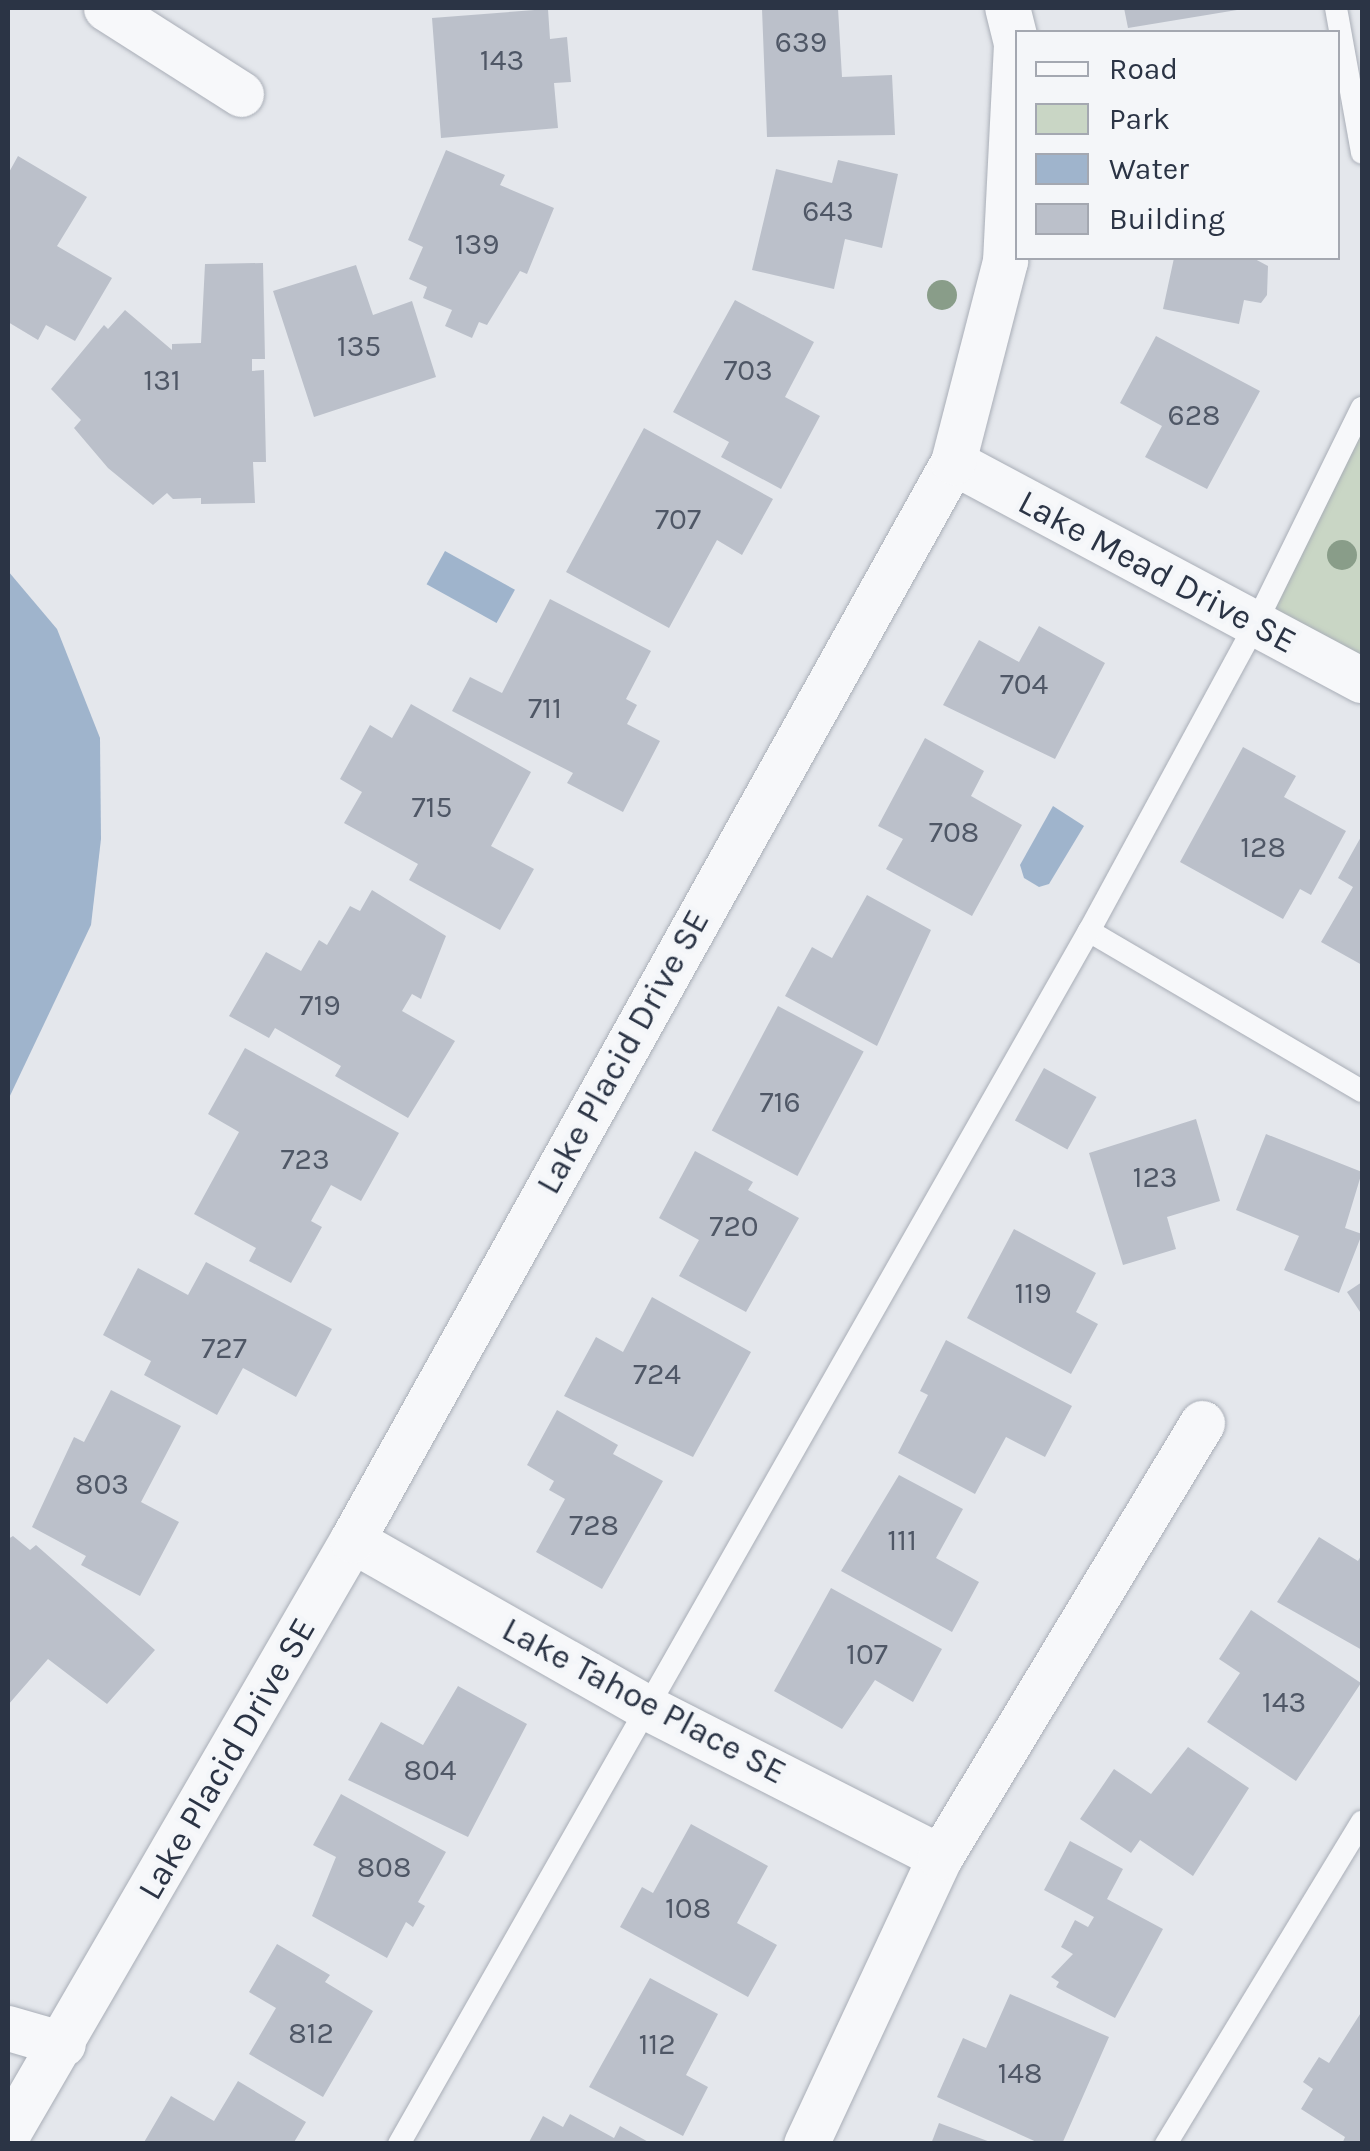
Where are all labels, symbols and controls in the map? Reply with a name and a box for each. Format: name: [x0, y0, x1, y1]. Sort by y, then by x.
house number: 639: [775, 24, 827, 60]
legend: [1015, 30, 1340, 260]
house number: 143: [480, 42, 524, 78]
text: Road: [1109, 51, 1178, 87]
text: Park: [1109, 101, 1170, 137]
text: Water: [1109, 151, 1189, 187]
house number: 643: [802, 193, 854, 229]
text: Building: [1109, 201, 1225, 237]
house number: 139: [454, 226, 500, 262]
house number: 135: [337, 328, 381, 364]
house number: 703: [723, 352, 773, 388]
house number: 131: [143, 362, 181, 398]
house number: 628: [1168, 397, 1220, 433]
street label: Lake Mead Drive SE: [1011, 481, 1303, 663]
house number: 707: [655, 501, 701, 537]
house number: 704: [1000, 666, 1048, 702]
house number: 711: [528, 690, 562, 726]
house number: 715: [412, 789, 452, 825]
house number: 708: [929, 814, 979, 850]
house number: 128: [1240, 829, 1286, 865]
street label: Lake Placid Drive SE: [527, 903, 719, 1201]
house number: 719: [299, 987, 341, 1023]
house number: 716: [759, 1084, 801, 1120]
house number: 723: [280, 1141, 330, 1177]
house number: 123: [1132, 1159, 1178, 1195]
house number: 720: [709, 1208, 759, 1244]
house number: 119: [1014, 1275, 1052, 1311]
house number: 727: [201, 1330, 247, 1366]
house number: 724: [633, 1356, 681, 1392]
house number: 803: [75, 1466, 129, 1502]
house number: 728: [569, 1507, 619, 1543]
house number: 111: [887, 1522, 917, 1558]
street label: Lake Tahoe Place SE: [495, 1608, 793, 1794]
street label: Lake Placid Drive SE: [129, 1611, 325, 1907]
house number: 107: [846, 1636, 888, 1672]
house number: 143: [1262, 1684, 1306, 1720]
house number: 804: [404, 1752, 456, 1788]
house number: 808: [357, 1849, 411, 1885]
house number: 108: [665, 1890, 711, 1926]
house number: 812: [288, 2015, 334, 2051]
house number: 112: [638, 2026, 676, 2062]
house number: 148: [997, 2055, 1043, 2091]

